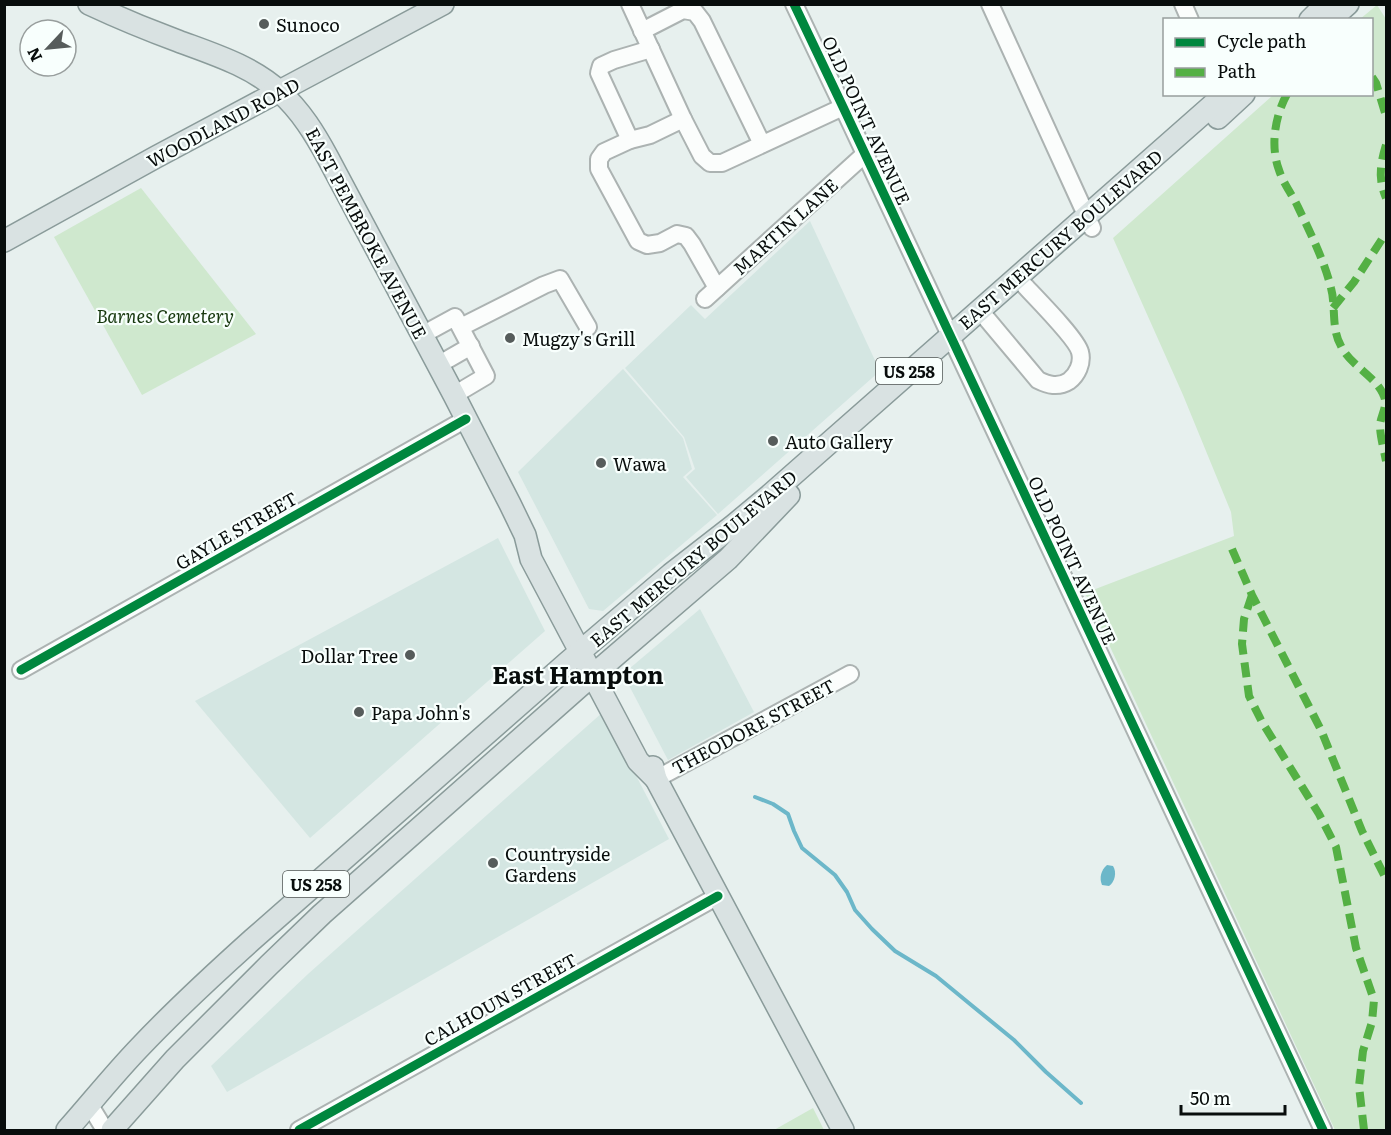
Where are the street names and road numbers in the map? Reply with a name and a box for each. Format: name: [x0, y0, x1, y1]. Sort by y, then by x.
street label: OLD POINT AVENUE: [816, 31, 918, 209]
street label: WOODLAND ROAD: [142, 70, 304, 174]
street label: EAST PEMBROKE AVENUE: [300, 122, 434, 344]
street label: EAST MERCURY BOULEVARD: [952, 143, 1168, 335]
street label: MARTIN LANE: [726, 171, 844, 281]
road number: US 258: [876, 358, 942, 384]
street label: EAST MERCURY BOULEVARD: [584, 463, 802, 653]
street label: OLD POINT AVENUE: [1022, 471, 1124, 649]
street label: GAYLE STREET: [170, 484, 302, 576]
street label: THEODORE STREET: [667, 671, 839, 781]
road number: US 258: [283, 871, 349, 897]
street label: CALHOUN STREET: [419, 946, 581, 1052]

